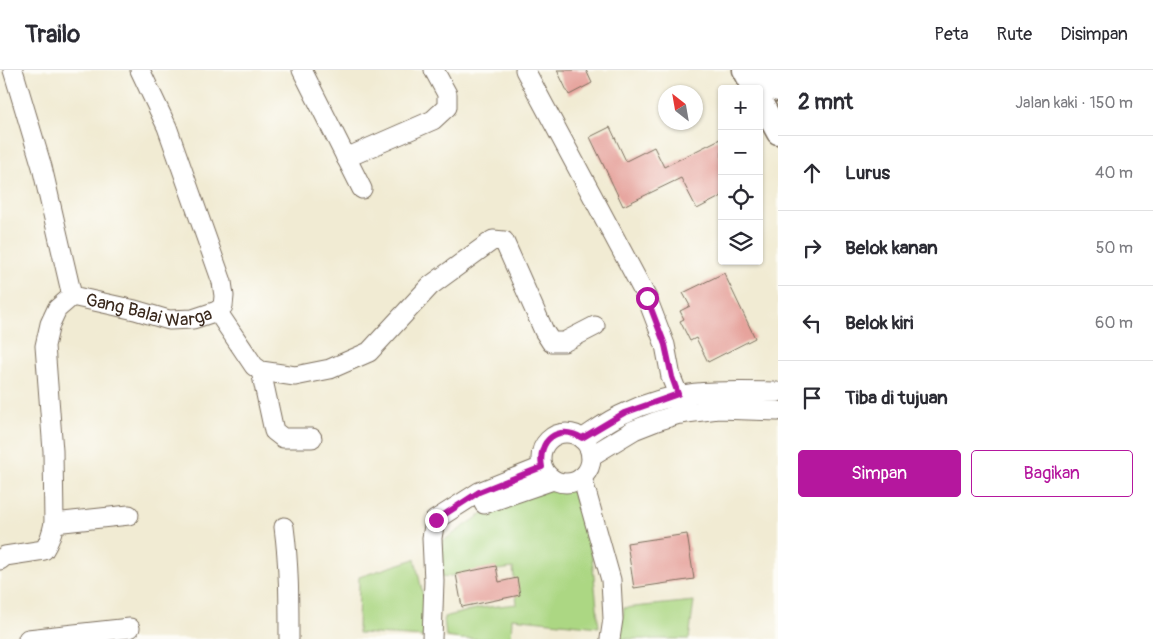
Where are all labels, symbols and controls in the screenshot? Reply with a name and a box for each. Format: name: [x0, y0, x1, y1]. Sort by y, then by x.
text: Trailo: [25, 20, 80, 49]
text: Peta: [934, 23, 969, 46]
text: Rute: [997, 23, 1032, 46]
text: Disimpan: [1060, 23, 1128, 46]
north arrow: [658, 85, 703, 130]
map controls: [718, 85, 763, 265]
button: +: [718, 85, 763, 130]
text: 2 mnt: [798, 89, 853, 116]
text: Jalan kaki · 150 m: [1015, 93, 1133, 113]
button: −: [718, 130, 763, 175]
icon: ahead: [798, 159, 826, 187]
text: Lurus: [845, 161, 890, 185]
text: 40 m: [1095, 163, 1133, 183]
button: locate: [718, 175, 763, 220]
button: layers: [718, 220, 763, 265]
icon: right: [798, 234, 826, 262]
text: Belok kanan: [845, 236, 938, 260]
text: 50 m: [1096, 238, 1133, 258]
route start: [636, 287, 659, 310]
street label: Gang Balai Warga: [83, 288, 215, 332]
icon: left: [798, 309, 826, 337]
text: Belok kiri: [845, 311, 913, 335]
text: 60 m: [1095, 313, 1133, 333]
icon: arrive: [798, 384, 826, 412]
text: Tiba di tujuan: [845, 386, 948, 410]
button: Simpan: [798, 450, 961, 497]
button: Bagikan: [971, 450, 1133, 497]
route end: [425, 509, 448, 532]

